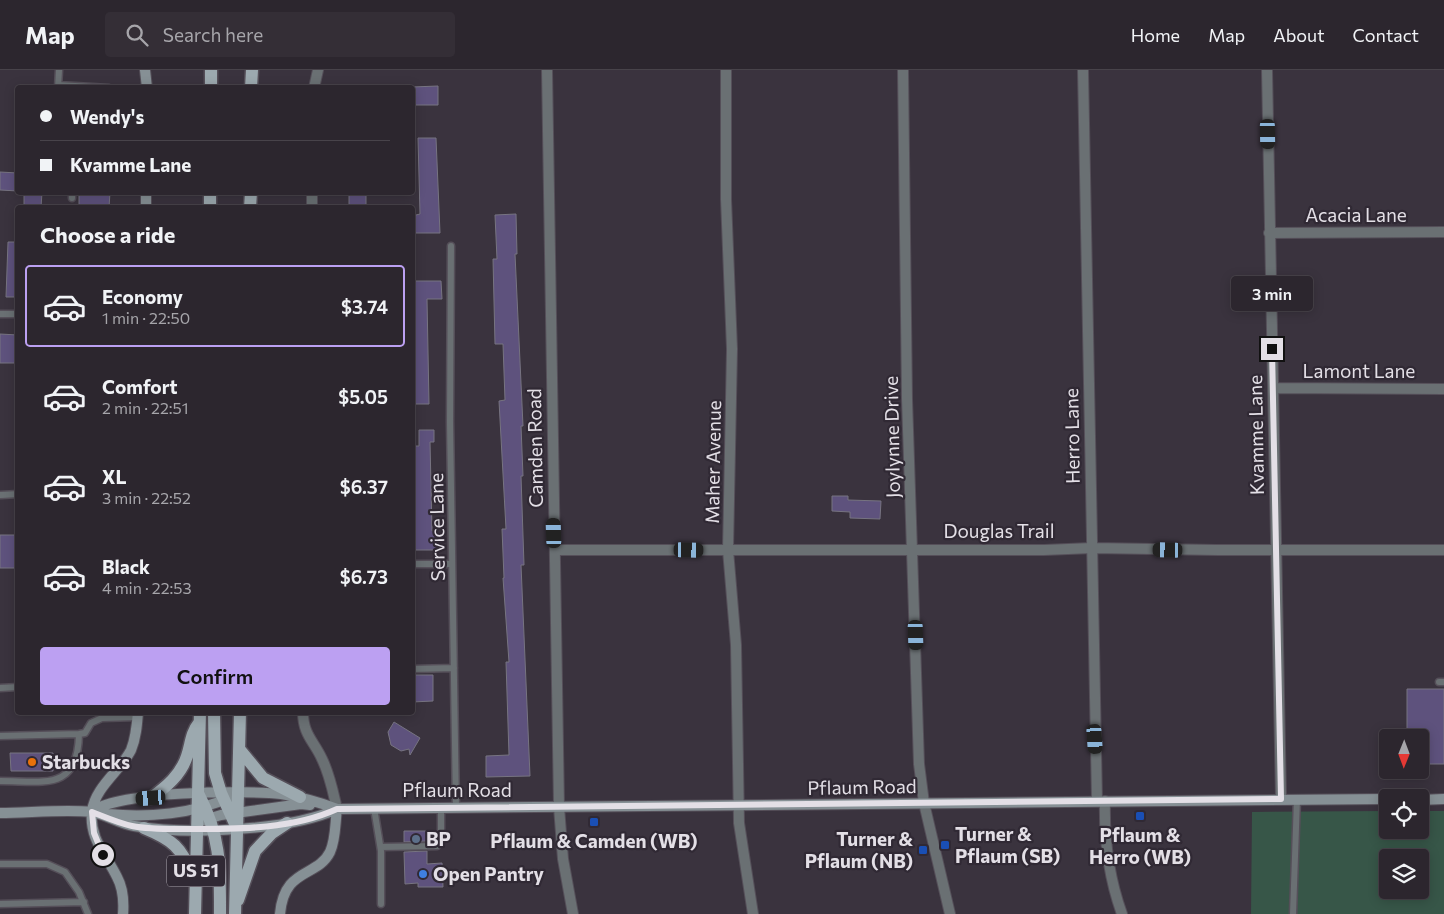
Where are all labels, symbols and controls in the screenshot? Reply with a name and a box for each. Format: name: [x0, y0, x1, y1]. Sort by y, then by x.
search box: [105, 12, 455, 57]
text: Map: [25, 20, 75, 49]
icon: search: [123, 21, 151, 49]
text: Search here: [163, 23, 263, 46]
text: Home: [1131, 24, 1180, 46]
text: Map: [1208, 24, 1245, 46]
text: About: [1273, 24, 1325, 46]
text: Contact: [1353, 24, 1419, 46]
text: Wendy's: [70, 105, 144, 128]
car: [1260, 119, 1275, 149]
text: Kvamme Lane: [70, 153, 191, 176]
street label: Acacia Lane: [1305, 203, 1407, 226]
text: Choose a ride: [40, 221, 175, 248]
callout: 3 min: [1231, 276, 1313, 312]
icon: car: [42, 284, 87, 329]
text: 3 min: [1252, 284, 1292, 303]
text: Economy: [102, 285, 183, 308]
text: $3.74: [341, 295, 388, 318]
text: 1 min · 22:50: [102, 308, 190, 327]
route end: [1261, 338, 1283, 360]
street label: Lamont Lane: [1303, 359, 1415, 382]
icon: car: [42, 374, 87, 419]
text: Comfort: [102, 375, 178, 398]
street label: Kvamme Lane: [1243, 375, 1268, 495]
street label: Joylynne Drive: [879, 376, 904, 498]
text: $5.05: [338, 385, 388, 408]
street label: Camden Road: [522, 388, 547, 508]
street label: Herro Lane: [1059, 388, 1084, 484]
text: 2 min · 22:51: [102, 398, 189, 417]
street label: Maher Avenue: [700, 400, 725, 524]
icon: car: [42, 464, 87, 509]
text: XL: [102, 465, 127, 488]
street label: Service Lane: [424, 473, 449, 581]
text: $6.37: [340, 475, 388, 498]
text: 3 min · 22:52: [102, 488, 191, 507]
car: [545, 518, 562, 548]
street label: Douglas Trail: [944, 519, 1054, 542]
car: [673, 542, 704, 558]
car: [1152, 542, 1183, 558]
icon: car: [42, 554, 87, 599]
text: Black: [102, 555, 150, 578]
text: $6.73: [340, 565, 388, 588]
text: 4 min · 22:53: [102, 578, 192, 597]
car: [907, 620, 924, 650]
button: Confirm: [40, 647, 390, 705]
car: [1086, 724, 1103, 754]
north arrow: [1379, 729, 1429, 779]
map controls: [1379, 729, 1429, 899]
place label: Starbucks: [42, 750, 130, 773]
marker: Starbucks: [26, 756, 38, 768]
street label: Pflaum Road: [807, 774, 917, 799]
street label: Pflaum Road: [402, 778, 512, 801]
car: [135, 789, 166, 807]
button: locate: [1379, 789, 1429, 839]
marker: Pflaum & Herro (WB): [1134, 810, 1146, 822]
marker: Pflaum & Camden (WB): [588, 816, 600, 828]
place label: Turner & Pflaum (SB): [955, 822, 1060, 867]
place label: Pflaum & Herro (WB): [1089, 823, 1191, 868]
place label: BP: [426, 827, 451, 850]
place label: Turner & Pflaum (NB): [805, 827, 913, 872]
place label: Pflaum & Camden (WB): [490, 829, 698, 852]
marker: BP: [410, 833, 422, 845]
marker: Turner & Pflaum (SB): [939, 839, 951, 851]
route start: [92, 844, 114, 866]
marker: Turner & Pflaum (NB): [917, 844, 929, 856]
button: layers: [1379, 849, 1429, 899]
road number: US 51: [167, 856, 225, 886]
place label: Open Pantry: [433, 862, 545, 885]
marker: Open Pantry: [417, 868, 429, 880]

